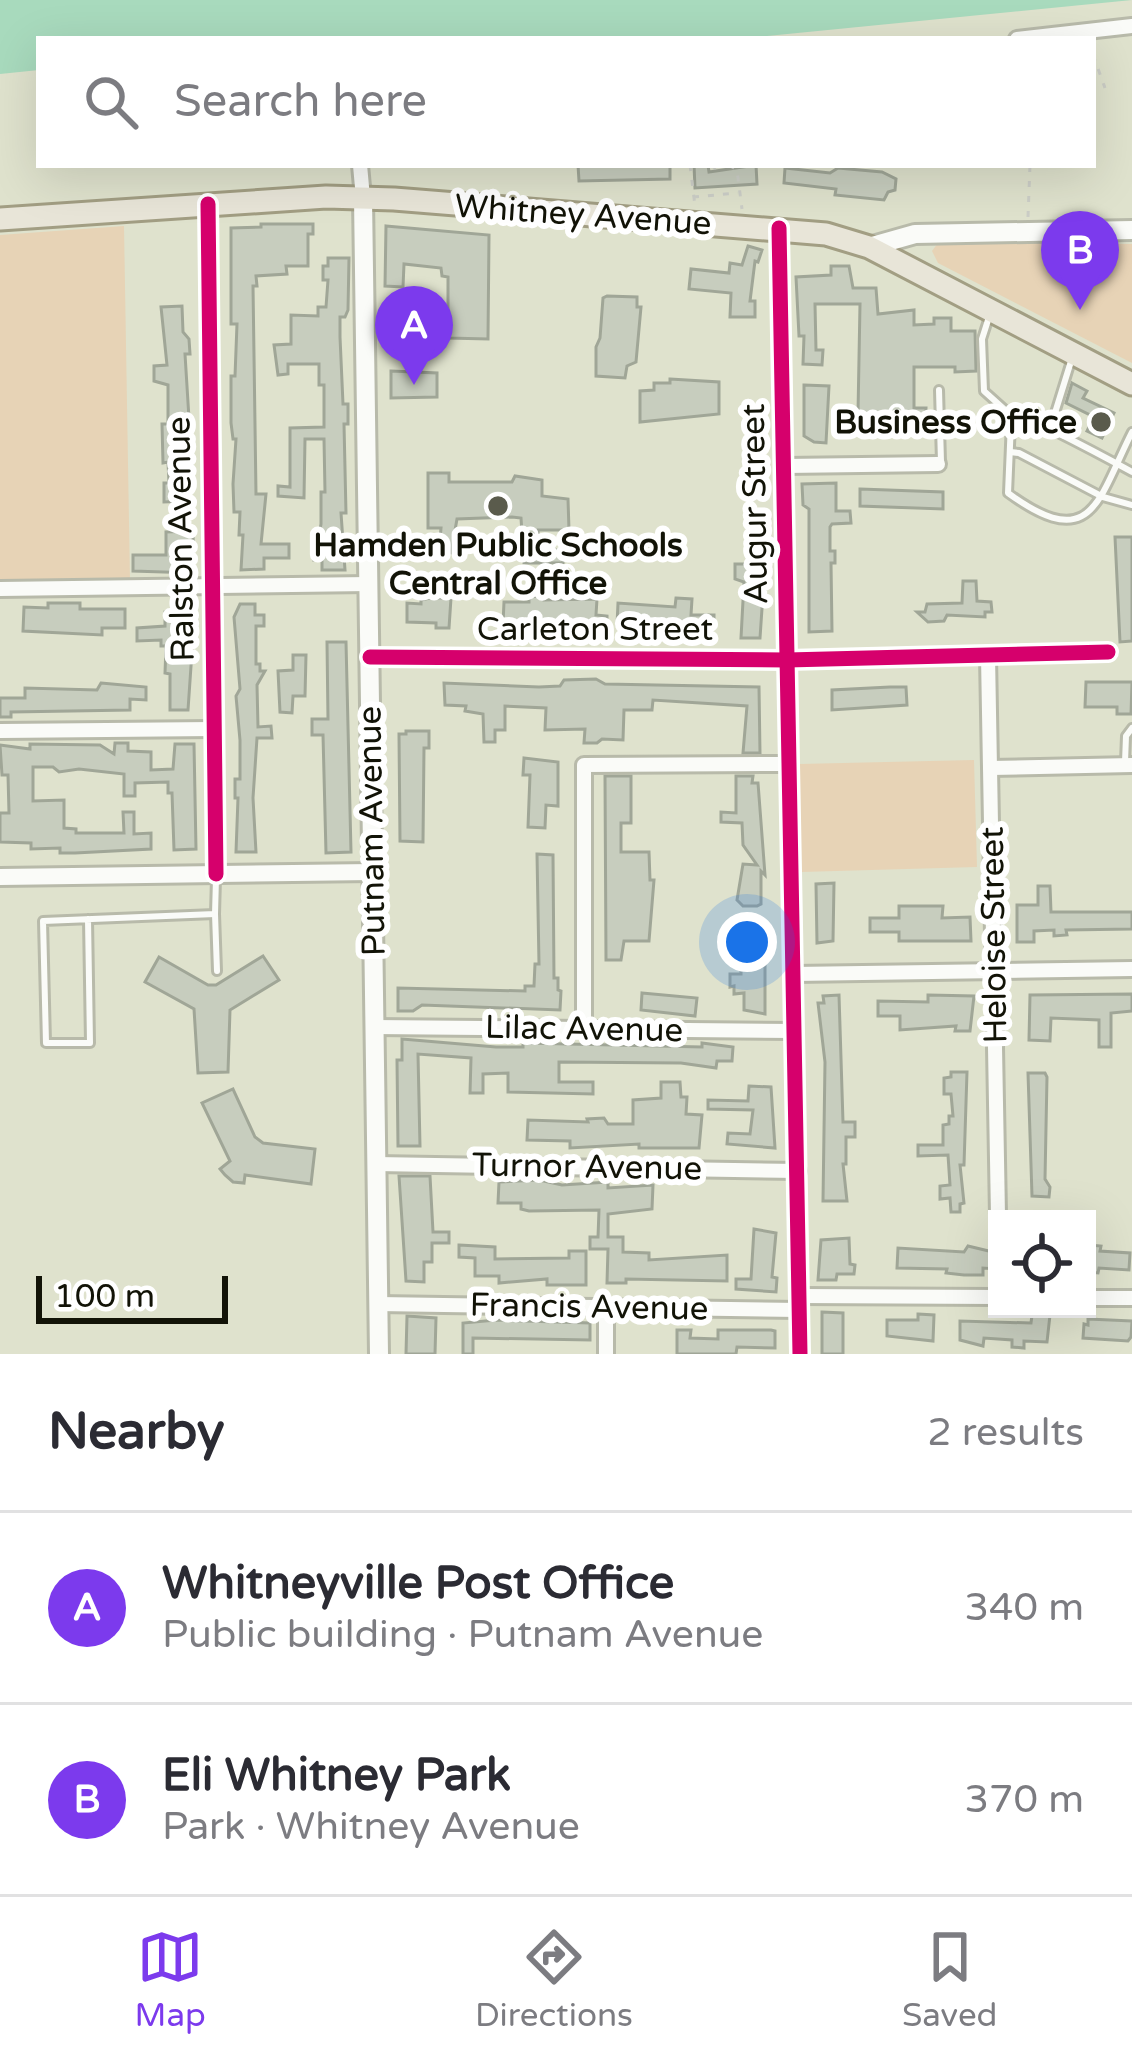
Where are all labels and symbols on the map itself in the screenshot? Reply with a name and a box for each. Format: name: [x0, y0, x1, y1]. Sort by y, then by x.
street label: Whitney Avenue: [453, 187, 713, 243]
pin: B: [1041, 211, 1119, 310]
pin: A: [375, 286, 453, 385]
street label: Augur Street: [734, 403, 776, 605]
place label: Business Office: [834, 403, 1077, 442]
marker: Business Office: [1088, 409, 1114, 435]
street label: Ralston Avenue: [159, 416, 203, 662]
marker: Hamden Public Schools Central Office: [485, 493, 511, 519]
place label: Hamden Public Schools Central Office: [313, 526, 683, 603]
street label: Carleton Street: [477, 610, 713, 649]
street label: Putnam Avenue: [350, 706, 394, 956]
street label: Heloise Street: [973, 826, 1015, 1044]
your location: [717, 912, 777, 972]
street label: Lilac Avenue: [485, 1008, 683, 1050]
street label: Turnor Avenue: [472, 1145, 702, 1189]
scale bar: [36, 1270, 228, 1323]
street label: Francis Avenue: [469, 1285, 709, 1329]

